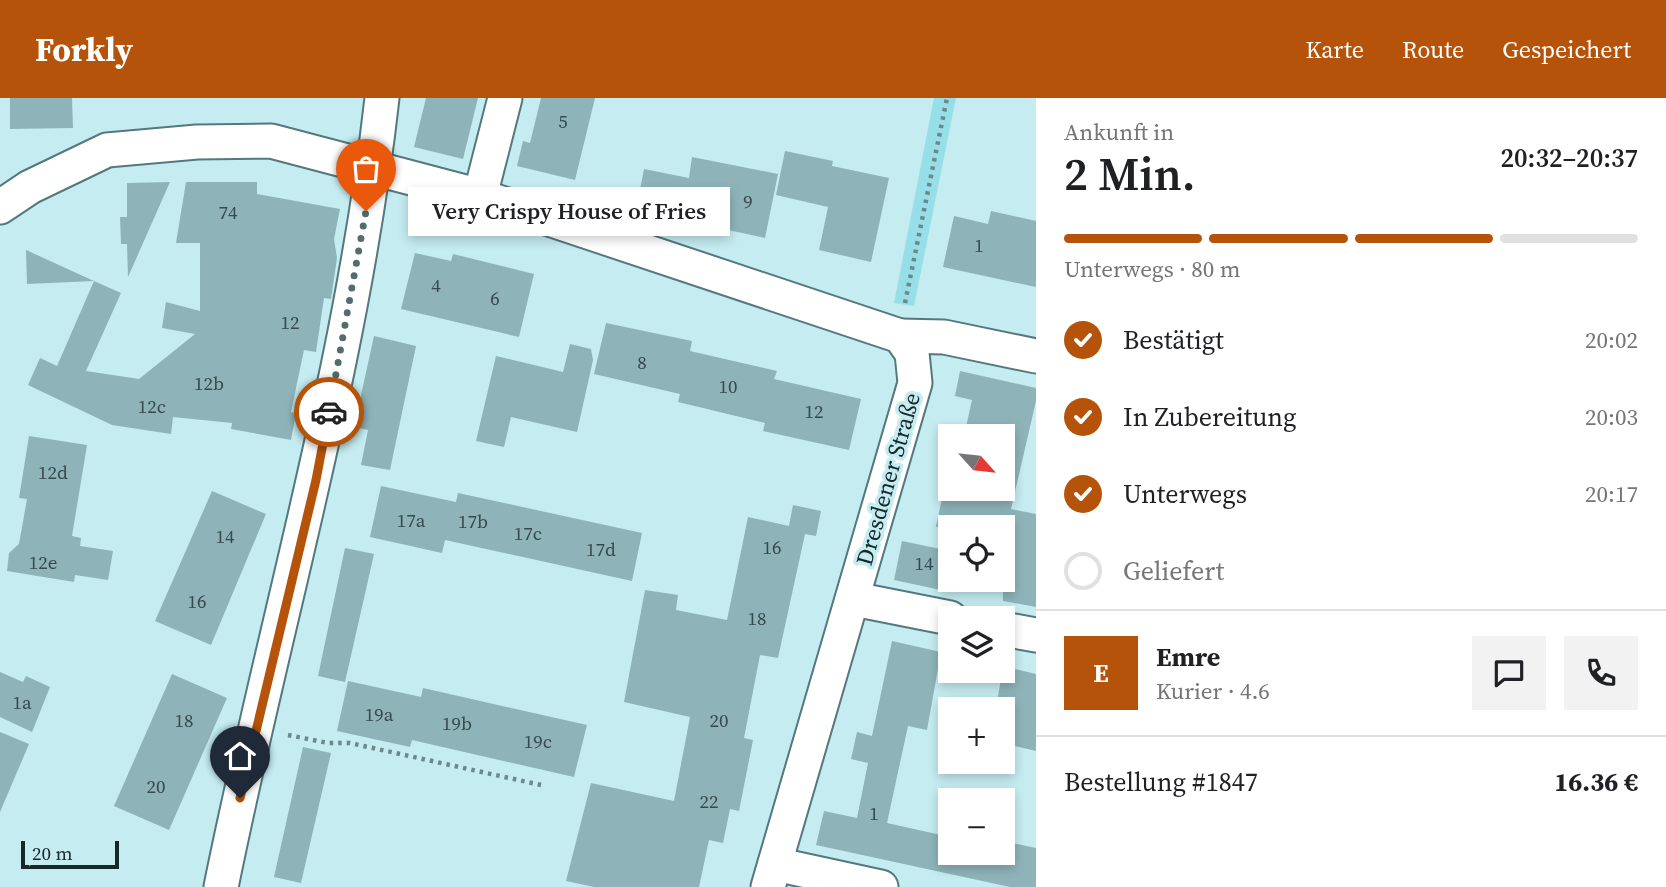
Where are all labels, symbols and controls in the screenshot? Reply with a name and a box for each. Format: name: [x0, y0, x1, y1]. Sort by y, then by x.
text: Forkly: [35, 27, 133, 72]
text: Karte: [1305, 33, 1364, 66]
text: Route: [1402, 33, 1464, 66]
text: Gespeichert: [1502, 33, 1631, 66]
house number: 5: [558, 108, 568, 134]
text: Ankunft in: [1064, 116, 1174, 148]
pin: [336, 139, 396, 211]
text: 20:32–20:37: [1501, 140, 1638, 176]
text: 2 Min.: [1064, 142, 1196, 205]
icon: bag: [347, 150, 385, 188]
callout: Very Crispy House of Fries: [408, 186, 730, 236]
house number: 9: [743, 188, 753, 214]
text: Very Crispy House of Fries: [432, 195, 706, 227]
house number: 74: [218, 199, 238, 225]
house number: 1: [974, 232, 984, 258]
text: Unterwegs · 80 m: [1064, 253, 1240, 285]
house number: 4: [431, 272, 441, 298]
house number: 6: [490, 285, 500, 311]
house number: 12: [280, 309, 300, 335]
icon: check: [1064, 321, 1102, 359]
text: Bestätigt: [1123, 322, 1224, 358]
text: 20:02: [1585, 324, 1638, 356]
house number: 8: [637, 349, 647, 375]
house number: 12b: [194, 370, 224, 396]
house number: 10: [718, 373, 738, 399]
courier: [294, 377, 364, 447]
street label: Dresdener Straße: [848, 389, 928, 569]
house number: 12c: [138, 393, 166, 419]
icon: car: [310, 393, 348, 431]
house number: 12: [804, 398, 824, 424]
icon: check: [1064, 398, 1102, 436]
text: In Zubereitung: [1123, 399, 1297, 435]
text: 20:03: [1585, 401, 1638, 433]
north arrow: [938, 424, 1015, 500]
map controls: [938, 424, 1015, 865]
house number: 12d: [38, 459, 68, 485]
icon: check: [1064, 475, 1102, 513]
text: Unterwegs: [1123, 476, 1247, 512]
text: 20:17: [1585, 478, 1638, 510]
house number: 17a: [397, 507, 426, 533]
house number: 17b: [458, 508, 488, 534]
button: locate: [938, 515, 1015, 592]
house number: 17c: [514, 520, 542, 546]
house number: 14: [215, 523, 235, 549]
house number: 16: [762, 534, 782, 560]
house number: 17d: [586, 536, 616, 562]
house number: 12e: [29, 549, 57, 575]
house number: 14: [914, 550, 934, 576]
text: Geliefert: [1123, 553, 1224, 589]
house number: 16: [187, 588, 207, 614]
house number: 18: [747, 605, 767, 631]
button: layers: [938, 606, 1015, 683]
button: chat: [1472, 636, 1546, 710]
button: phone: [1564, 636, 1638, 710]
text: Emre: [1156, 639, 1220, 675]
text: E: [1093, 655, 1109, 691]
text: Kurier · 4.6: [1156, 675, 1270, 707]
house number: 1a: [12, 689, 32, 715]
button: +: [938, 697, 1015, 774]
house number: 19a: [365, 701, 394, 727]
house number: 18: [174, 707, 194, 733]
house number: 20: [709, 707, 729, 733]
house number: 19b: [442, 710, 472, 736]
pin: [210, 726, 270, 798]
house number: 19c: [524, 728, 552, 754]
icon: home: [221, 737, 259, 775]
text: Bestellung #1847: [1064, 764, 1258, 800]
text: 16.36 €: [1554, 764, 1638, 800]
house number: 20: [146, 773, 166, 799]
house number: 22: [699, 788, 719, 814]
button: −: [938, 788, 1015, 865]
house number: 1: [869, 800, 879, 826]
scale bar: [21, 838, 119, 870]
text: 20 m: [32, 840, 73, 866]

